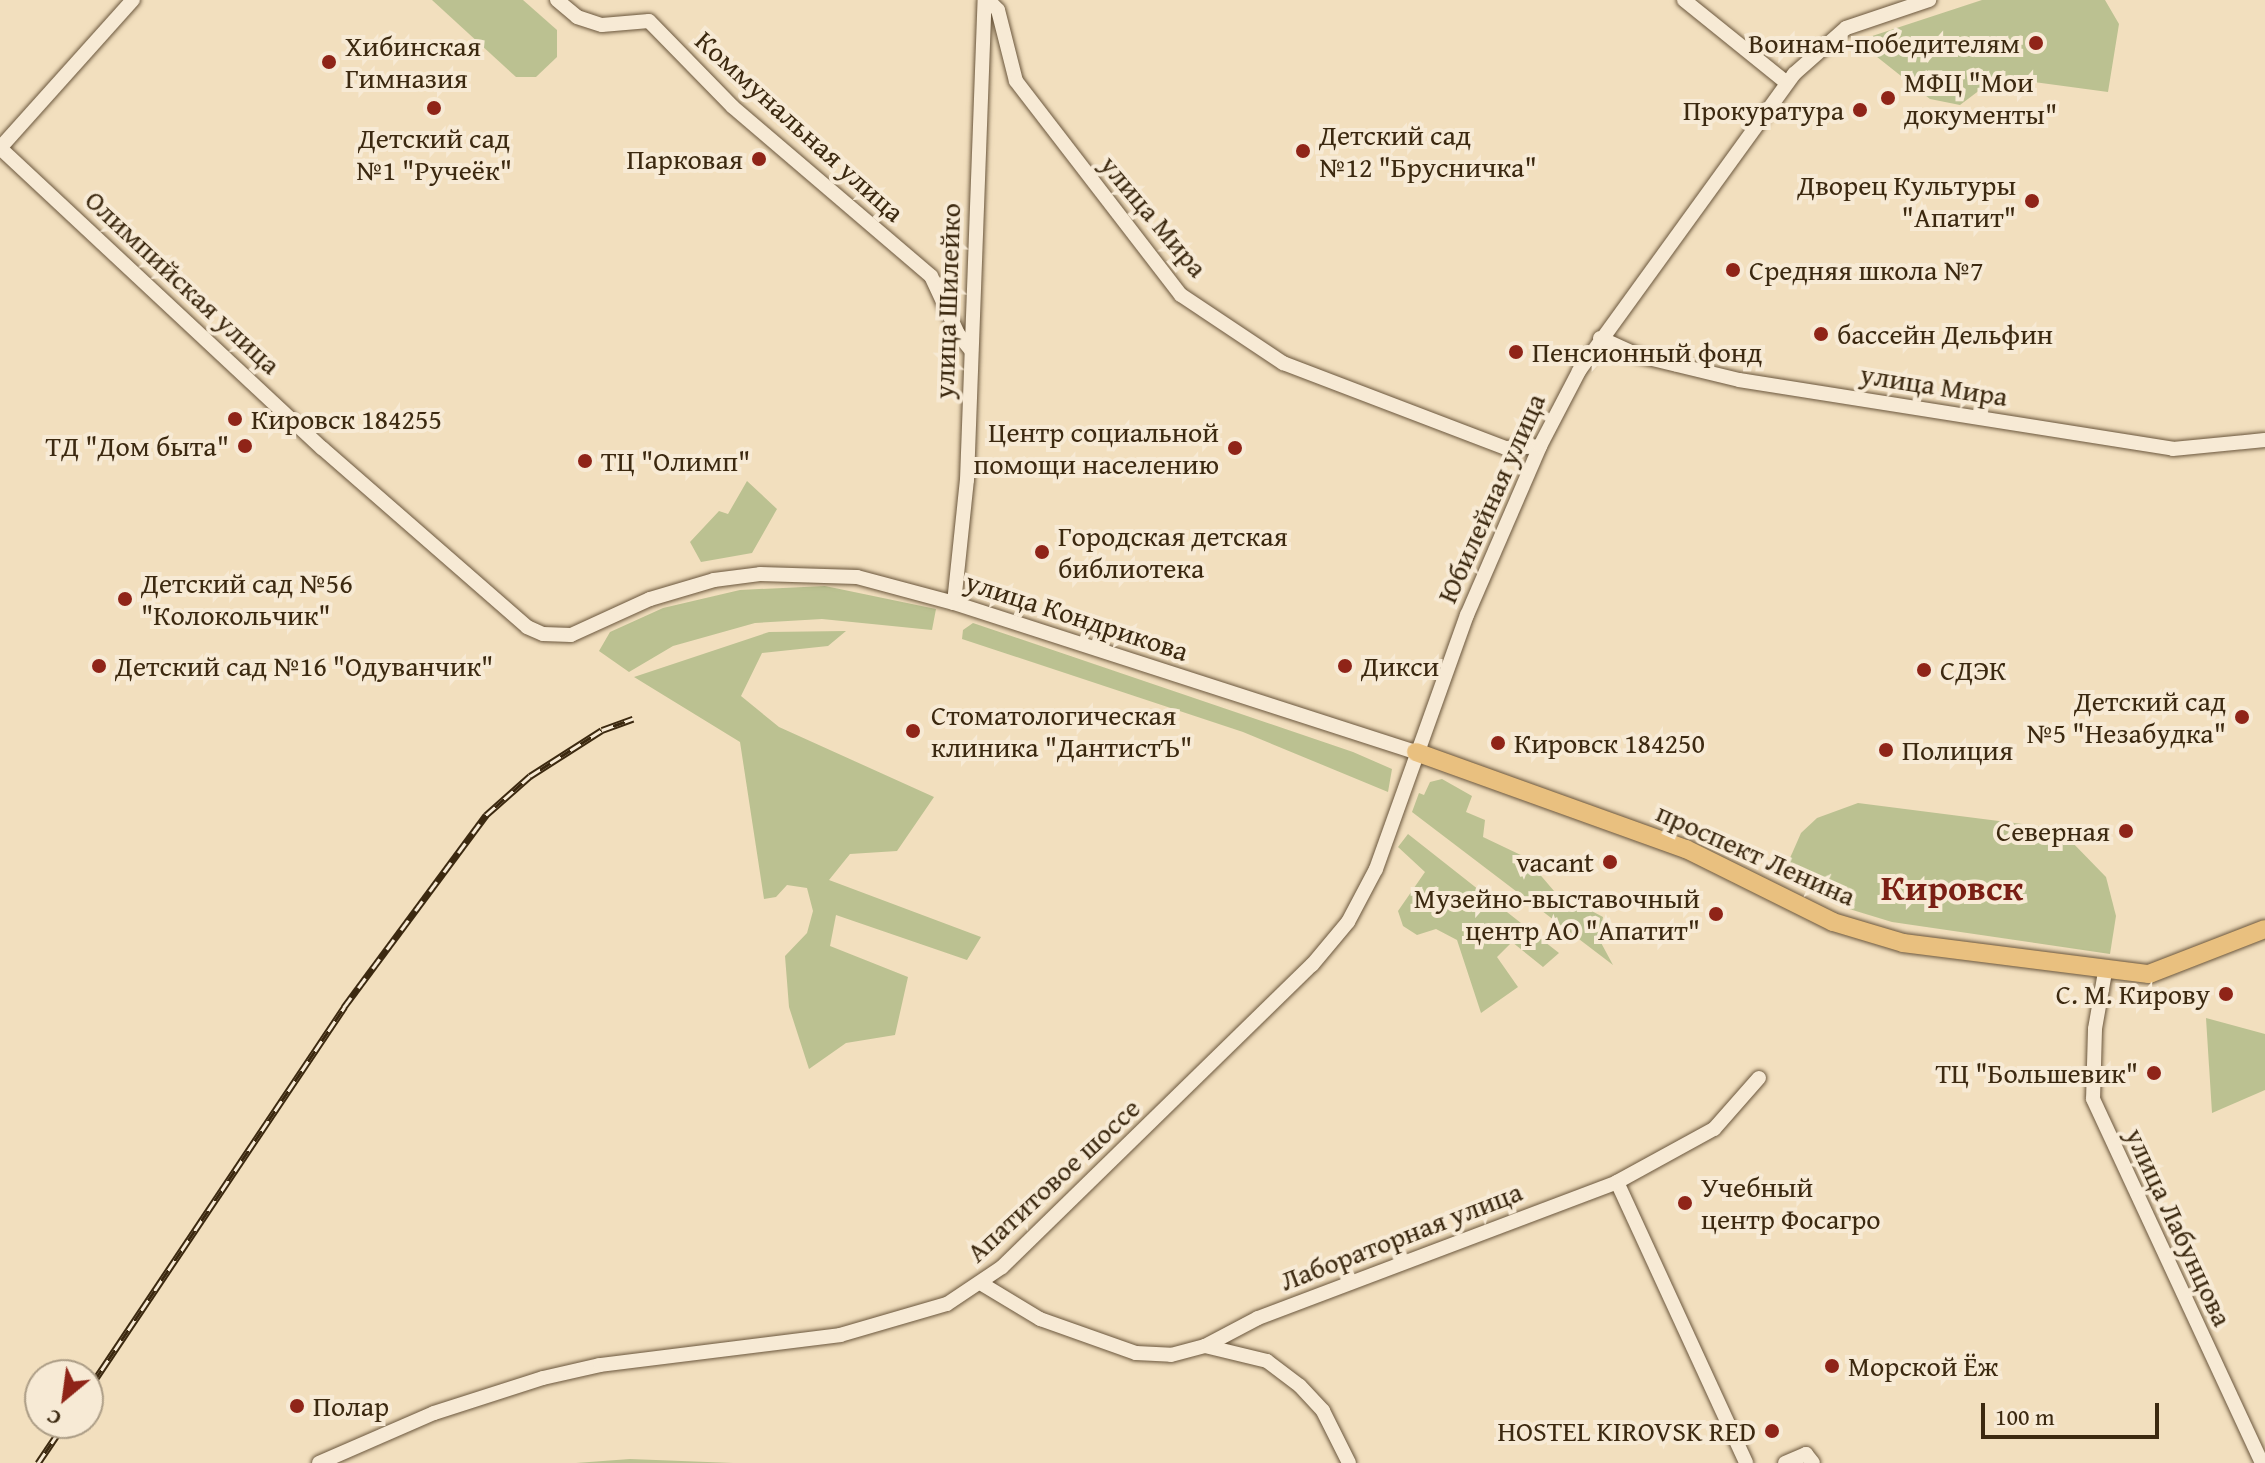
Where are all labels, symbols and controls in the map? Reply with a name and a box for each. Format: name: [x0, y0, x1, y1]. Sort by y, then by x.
street label: Коммунальная улица: [689, 23, 911, 229]
place label: Воинам-победителям: [1748, 26, 2020, 60]
place label: Хибинская Гимназия: [345, 29, 481, 95]
marker: Воинам-победителям: [2027, 34, 2045, 52]
marker: Хибинская Гимназия: [320, 53, 338, 71]
place label: МФЦ "Мои документы": [1904, 65, 2057, 131]
marker: МФЦ "Мои документы": [1879, 89, 1897, 107]
place label: Прокуратура: [1683, 93, 1844, 127]
marker: Детский сад №1 "Ручеёк": [425, 99, 443, 117]
marker: Прокуратура: [1851, 101, 1869, 119]
place label: Детский сад №12 "Брусничка": [1319, 118, 1537, 184]
place label: Детский сад №1 "Ручеёк": [356, 121, 512, 187]
place label: Парковая: [626, 142, 743, 176]
marker: Детский сад №12 "Брусничка": [1294, 142, 1312, 160]
street label: улица Мира: [1093, 148, 1215, 284]
marker: Парковая: [750, 150, 768, 168]
place label: Дворец Культуры "Апатит": [1797, 168, 2016, 234]
street label: Олимпийская улица: [78, 183, 288, 381]
marker: Дворец Культуры "Апатит": [2023, 192, 2041, 210]
street label: улица Шилейко: [927, 202, 967, 400]
place label: Средняя школа №7: [1749, 253, 1983, 287]
marker: Средняя школа №7: [1724, 261, 1742, 279]
place label: бассейн Дельфин: [1837, 317, 2053, 351]
marker: бассейн Дельфин: [1812, 325, 1830, 343]
place label: Пенсионный фонд: [1532, 335, 1762, 369]
marker: Пенсионный фонд: [1507, 343, 1525, 361]
street label: улица Мира: [1858, 357, 2010, 413]
street label: Юбилейная улица: [1430, 388, 1552, 608]
place label: Кировск 184255: [251, 402, 442, 436]
marker: Кировск 184255: [226, 410, 244, 428]
place label: Центр социальной помощи населению: [973, 415, 1219, 481]
place label: ТД "Дом быта": [45, 429, 229, 463]
marker: ТД "Дом быта": [236, 437, 254, 455]
marker: Центр социальной помощи населению: [1226, 439, 1244, 457]
place label: ТЦ "Олимп": [601, 444, 750, 478]
marker: ТЦ "Олимп": [576, 452, 594, 470]
place label: Городская детская библиотека: [1058, 519, 1288, 585]
marker: Городская детская библиотека: [1033, 543, 1051, 561]
street label: улица Кондрикова: [961, 564, 1193, 668]
place label: Детский сад №56 "Колокольчик": [141, 566, 353, 632]
marker: Детский сад №56 "Колокольчик": [116, 590, 134, 608]
place label: Детский сад №16 "Одуванчик": [115, 649, 493, 683]
place label: Дикси: [1361, 649, 1439, 683]
place label: СДЭК: [1940, 653, 2006, 687]
marker: Детский сад №16 "Одуванчик": [90, 657, 108, 675]
marker: Дикси: [1336, 657, 1354, 675]
marker: СДЭК: [1915, 661, 1933, 679]
place label: Детский сад №5 "Незабудка": [2026, 684, 2226, 750]
place label: Стоматологическая клиника "ДантистЪ": [931, 698, 1192, 764]
marker: Детский сад №5 "Незабудка": [2233, 708, 2251, 726]
marker: Стоматологическая клиника "ДантистЪ": [902, 720, 924, 742]
place label: Кировск 184250: [1514, 726, 1705, 760]
place label: Полиция: [1902, 733, 2013, 767]
marker: Кировск 184250: [1489, 734, 1507, 752]
marker: Полиция: [1877, 741, 1895, 759]
street label: проспект Ленина: [1651, 795, 1861, 913]
place label: Северная: [1996, 814, 2110, 848]
marker: Северная: [2117, 822, 2135, 840]
place label: vacant: [1516, 845, 1594, 879]
marker: vacant: [1601, 853, 1619, 871]
district label: Кировск: [1881, 865, 2023, 909]
place label: Музейно-выставочный центр АО "Апатит": [1414, 881, 1700, 947]
marker: Музейно-выставочный центр АО "Апатит": [1707, 905, 1725, 923]
place label: С. М. Кирову: [2056, 977, 2210, 1011]
marker: С. М. Кирову: [2217, 985, 2235, 1003]
place label: ТЦ "Большевик": [1935, 1056, 2138, 1090]
marker: ТЦ "Большевик": [2145, 1064, 2163, 1082]
street label: Апатитовое шоссе: [959, 1091, 1147, 1269]
street label: улица Лабунцова: [2118, 1123, 2240, 1331]
place label: Учебный центр Фосагро: [1701, 1170, 1881, 1236]
street label: Лабораторная улица: [1275, 1174, 1527, 1298]
marker: Учебный центр Фосагро: [1676, 1194, 1694, 1212]
place label: Морской Ёж: [1848, 1349, 1998, 1383]
marker: Морской Ёж: [1823, 1357, 1841, 1375]
north arrow: [24, 1359, 104, 1439]
scale bar: [1985, 1387, 2163, 1437]
place label: Полар: [313, 1389, 389, 1423]
marker: Полар: [288, 1397, 306, 1415]
text: 100 m: [1995, 1399, 2055, 1434]
text: С: [40, 1401, 67, 1435]
place label: HOSTEL KIROVSK RED: [1498, 1414, 1756, 1448]
marker: HOSTEL KIROVSK RED: [1763, 1422, 1781, 1440]

